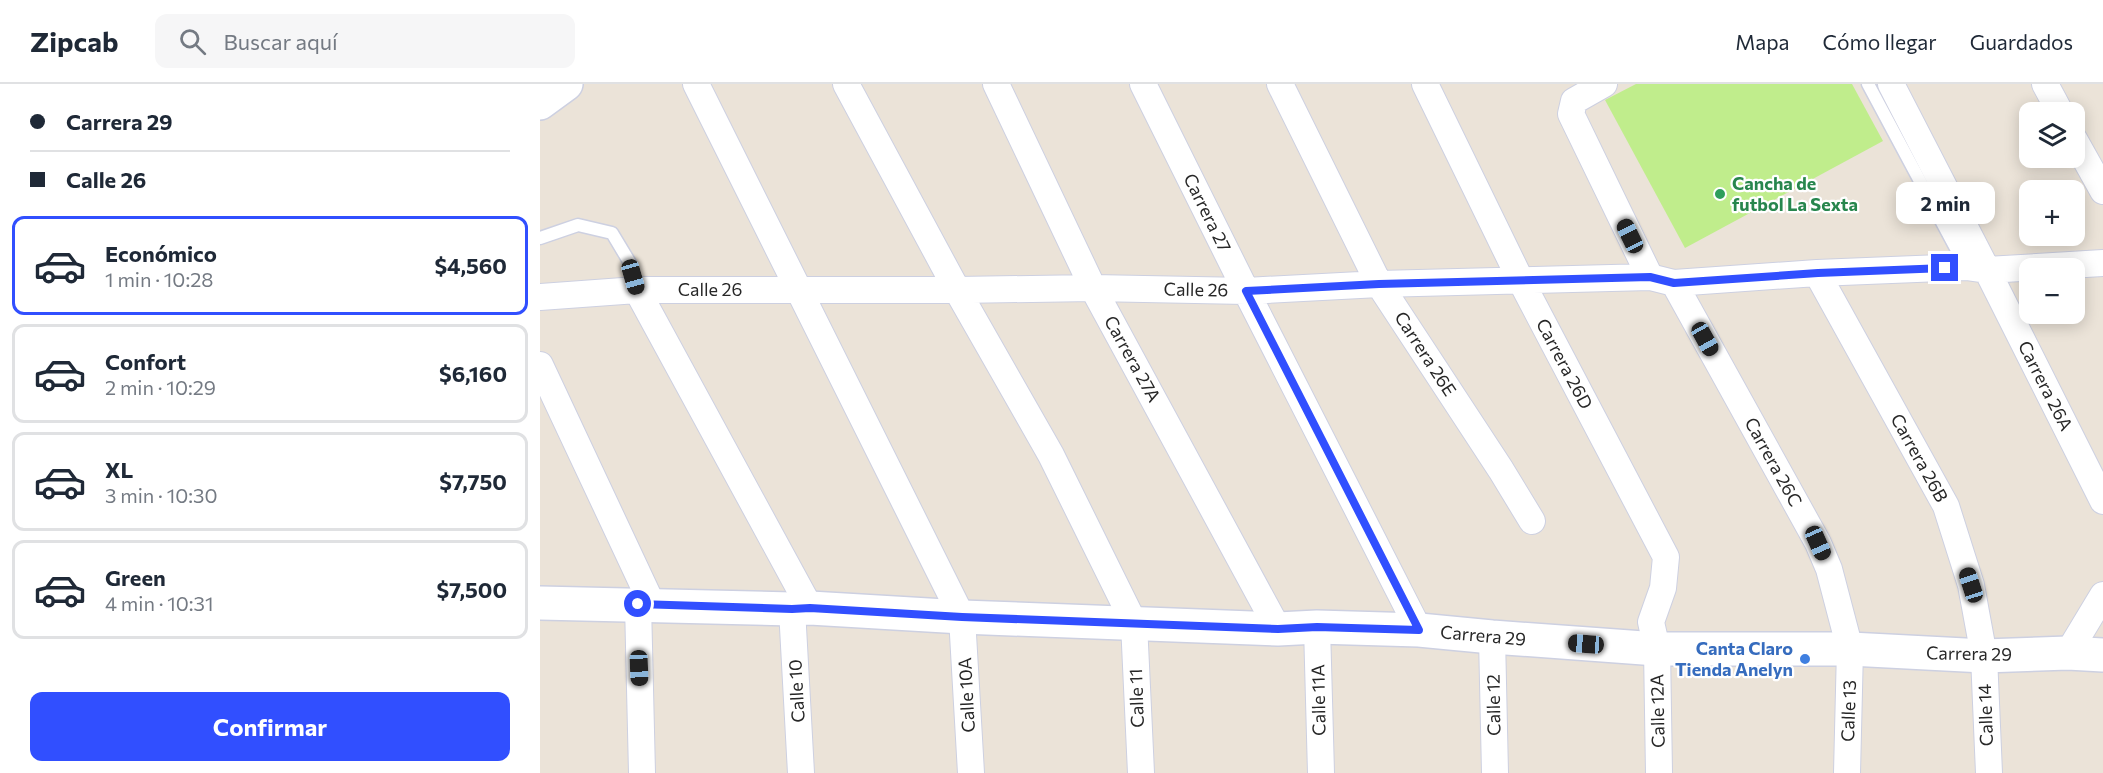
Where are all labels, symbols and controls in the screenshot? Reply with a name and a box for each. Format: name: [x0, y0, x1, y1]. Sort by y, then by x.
search box: [155, 14, 575, 68]
text: Zipcab: [30, 24, 119, 58]
icon: search: [176, 25, 209, 58]
text: Buscar aquí: [224, 28, 338, 55]
text: Mapa: [1735, 29, 1790, 54]
text: Cómo llegar: [1823, 29, 1937, 54]
text: Guardados: [1970, 29, 2073, 54]
map controls: [2019, 102, 2085, 324]
button: layers: [2019, 102, 2085, 168]
text: Carrera 29: [66, 108, 173, 135]
text: Calle 26: [66, 166, 146, 193]
street label: Carrera 27: [1179, 170, 1236, 255]
place label: Cancha de futbol La Sexta: [1732, 172, 1858, 215]
button: +: [2019, 180, 2085, 246]
callout: 2 min: [1896, 181, 1994, 223]
marker: Cancha de futbol La Sexta: [1713, 187, 1727, 201]
text: 2 min: [1921, 191, 1970, 215]
car: [1614, 216, 1646, 256]
icon: car: [33, 239, 87, 293]
text: Económico: [105, 240, 217, 267]
text: $4,560: [434, 252, 507, 279]
route end: [1931, 254, 1958, 281]
car: [619, 257, 647, 297]
button: −: [2019, 258, 2085, 324]
text: 1 min · 10:28: [105, 267, 213, 291]
street label: Calle 26: [1163, 277, 1229, 301]
street label: Calle 26: [678, 278, 742, 300]
street label: Carrera 26E: [1390, 307, 1461, 400]
street label: Carrera 27A: [1100, 311, 1166, 406]
street label: Carrera 26D: [1532, 315, 1598, 413]
car: [1688, 319, 1722, 359]
street label: Carrera 26A: [2014, 337, 2078, 434]
icon: car: [33, 347, 87, 401]
text: Confort: [105, 348, 186, 375]
text: $6,160: [439, 360, 507, 387]
text: 2 min · 10:29: [105, 375, 216, 399]
street label: Carrera 26B: [1887, 409, 1953, 506]
street label: Carrera 26C: [1740, 413, 1807, 510]
icon: car: [33, 455, 87, 509]
text: XL: [105, 456, 133, 483]
text: $7,750: [439, 468, 507, 495]
text: 3 min · 10:30: [105, 483, 217, 507]
car: [1802, 523, 1834, 563]
icon: car: [33, 563, 87, 617]
text: Green: [105, 564, 166, 591]
car: [1957, 565, 1985, 605]
text: $7,500: [436, 576, 507, 603]
route start: [624, 590, 651, 617]
text: 4 min · 10:31: [105, 591, 214, 615]
street label: Carrera 29: [1439, 620, 1527, 650]
car: [1567, 634, 1605, 654]
place label: Canta Claro Tienda Anelyn: [1675, 637, 1793, 680]
street label: Carrera 29: [1926, 641, 2012, 665]
car: [629, 650, 649, 686]
marker: Canta Claro Tienda Anelyn: [1798, 652, 1812, 666]
street label: Calle 10A: [953, 657, 979, 733]
street label: Calle 10: [783, 659, 809, 723]
street label: Calle 11A: [1306, 664, 1330, 736]
street label: Calle 11: [1124, 668, 1148, 728]
street label: Calle 12: [1481, 674, 1505, 736]
street label: Calle 12A: [1645, 674, 1669, 748]
street label: Calle 13: [1836, 680, 1860, 742]
street label: Calle 14: [1973, 683, 1997, 747]
button: Confirmar: [30, 692, 510, 761]

